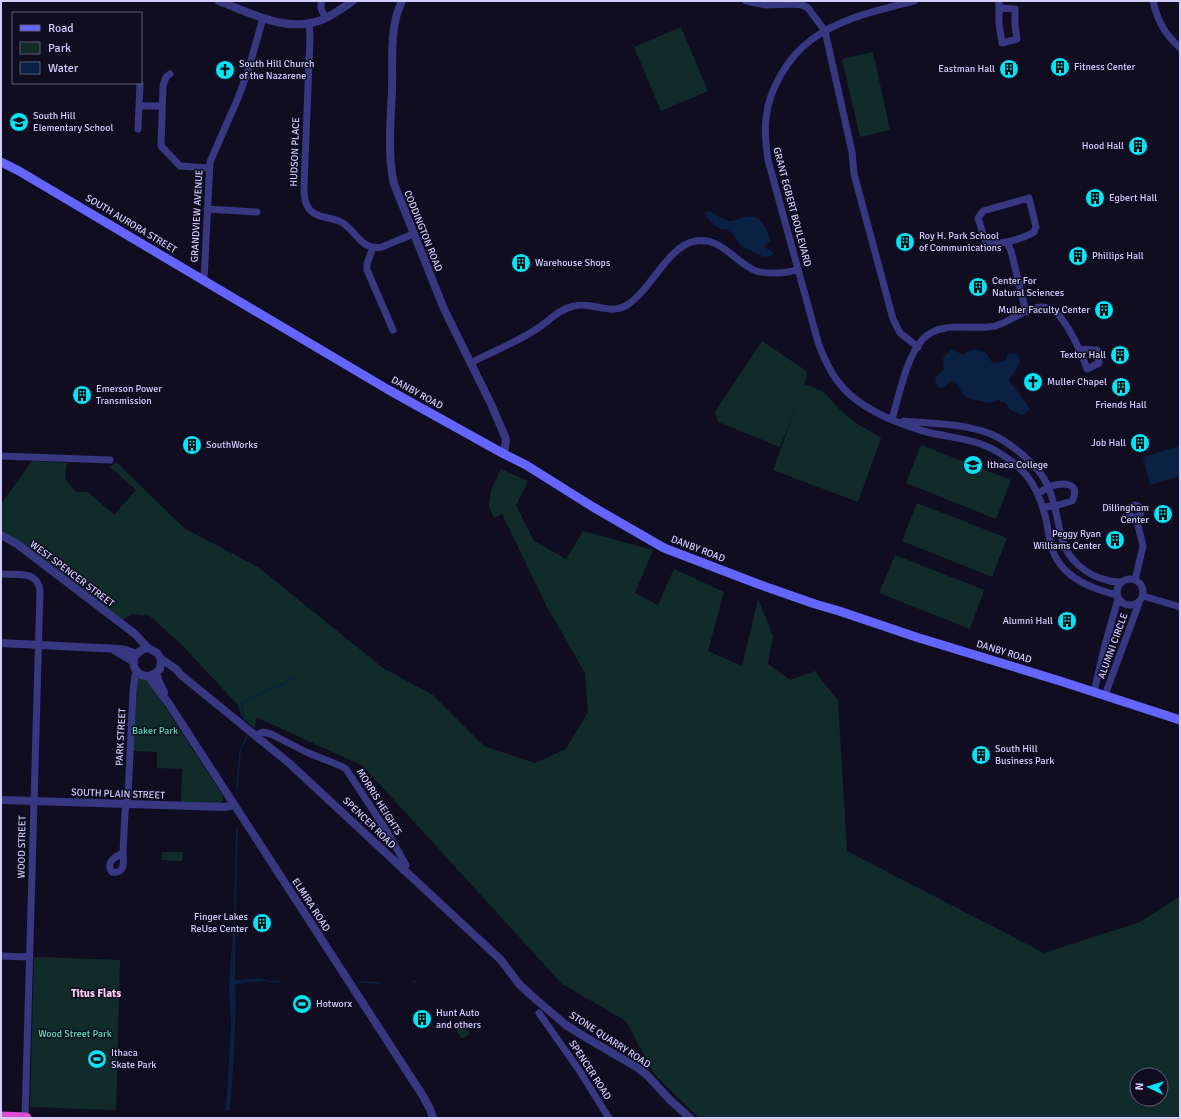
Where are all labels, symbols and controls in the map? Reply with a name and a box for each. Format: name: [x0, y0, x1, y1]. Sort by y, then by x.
legend: [12, 12, 142, 84]
text: Road: [48, 21, 74, 36]
text: Park: [48, 41, 71, 56]
building icon: Fitness Center: [1049, 56, 1071, 78]
place label: South Hill Church of the Nazarene: [239, 58, 314, 82]
building icon: Eastman Hall: [998, 58, 1020, 80]
church icon: South Hill Church of the Nazarene: [214, 59, 236, 81]
text: Water: [48, 61, 79, 76]
place label: Fitness Center: [1074, 61, 1136, 73]
place label: Eastman Hall: [938, 63, 995, 75]
place label: South Hill Elementary School: [33, 110, 113, 134]
school or university icon: South Hill Elementary School: [8, 111, 30, 133]
street label: HUDSON PLACE: [288, 117, 302, 187]
building icon: Hood Hall: [1127, 135, 1149, 157]
place label: Hood Hall: [1082, 140, 1124, 152]
street label: GRANT EGBERT BOULEVARD: [770, 146, 814, 268]
street label: GRANDVIEW AVENUE: [189, 169, 205, 263]
building icon: Egbert Hall: [1084, 187, 1106, 209]
street label: CODDINGTON ROAD: [401, 189, 445, 273]
street label: SOUTH AURORA STREET: [83, 192, 179, 256]
place label: Egbert Hall: [1109, 192, 1157, 204]
place label: Roy H. Park School of Communications: [919, 230, 1002, 254]
building icon: Roy H. Park School of Communications: [894, 231, 916, 253]
building icon: Phillips Hall: [1067, 245, 1089, 267]
place label: Phillips Hall: [1092, 250, 1144, 262]
building icon: Warehouse Shops: [510, 252, 532, 274]
place label: Warehouse Shops: [535, 257, 611, 269]
place label: Center For Natural Sciences: [992, 275, 1065, 299]
building icon: Center For Natural Sciences: [967, 276, 989, 298]
building icon: Muller Faculty Center: [1093, 299, 1115, 321]
place label: Muller Faculty Center: [998, 304, 1090, 316]
building icon: Textor Hall: [1109, 344, 1131, 366]
place label: Textor Hall: [1060, 349, 1106, 361]
church icon: Muller Chapel: [1022, 371, 1044, 393]
street label: DANBY ROAD: [389, 374, 445, 412]
place label: Muller Chapel: [1047, 376, 1107, 388]
building icon: Friends Hall: [1110, 376, 1132, 398]
place label: Emerson Power Transmission: [96, 383, 162, 407]
building icon: Emerson Power Transmission: [71, 384, 93, 406]
place label: Friends Hall: [1095, 399, 1147, 411]
building icon: Job Hall: [1129, 432, 1151, 454]
building icon: SouthWorks: [181, 434, 203, 456]
place label: Job Hall: [1091, 437, 1126, 449]
place label: SouthWorks: [206, 439, 258, 451]
school or university icon: Ithaca College: [962, 454, 984, 476]
place label: Ithaca College: [987, 459, 1048, 471]
place label: Dillingham Center: [1102, 502, 1149, 526]
building icon: Dillingham Center: [1152, 503, 1174, 525]
place label: Peggy Ryan Williams Center: [1033, 528, 1101, 552]
building icon: Peggy Ryan Williams Center: [1104, 529, 1126, 551]
street label: DANBY ROAD: [669, 533, 727, 565]
street label: WEST SPENCER STREET: [27, 538, 117, 610]
building icon: Alumni Hall: [1056, 610, 1078, 632]
street label: ALUMNI CIRCLE: [1096, 611, 1131, 681]
place label: Alumni Hall: [1003, 615, 1053, 627]
street label: DANBY ROAD: [975, 638, 1033, 666]
street label: PARK STREET: [113, 708, 129, 766]
park label: Baker Park: [132, 725, 178, 737]
place label: South Hill Business Park: [995, 743, 1054, 767]
building icon: South Hill Business Park: [970, 744, 992, 766]
street label: MORRIS HEIGHTS: [354, 766, 405, 838]
street label: SOUTH PLAIN STREET: [71, 786, 165, 802]
street label: SPENCER ROAD: [340, 795, 398, 851]
street label: WOOD STREET: [15, 815, 29, 878]
street label: ELMIRA ROAD: [289, 876, 333, 934]
place label: Finger Lakes ReUse Center: [191, 911, 249, 935]
building icon: Finger Lakes ReUse Center: [251, 912, 273, 934]
district label: Titus Flats: [71, 987, 121, 1000]
sports icon: Hotworx: [291, 993, 313, 1015]
place label: Hotworx: [316, 998, 352, 1010]
place label: Hunt Auto and others: [436, 1007, 482, 1031]
building icon: Hunt Auto and others: [411, 1008, 433, 1030]
street label: STONE QUARRY ROAD: [567, 1009, 653, 1071]
park label: Wood Street Park: [38, 1028, 112, 1040]
street label: SPENCER ROAD: [566, 1038, 614, 1102]
place label: Ithaca Skate Park: [111, 1047, 156, 1071]
sports icon: Ithaca Skate Park: [86, 1048, 108, 1070]
north arrow: [1129, 1067, 1169, 1107]
text: N: [1133, 1082, 1146, 1091]

